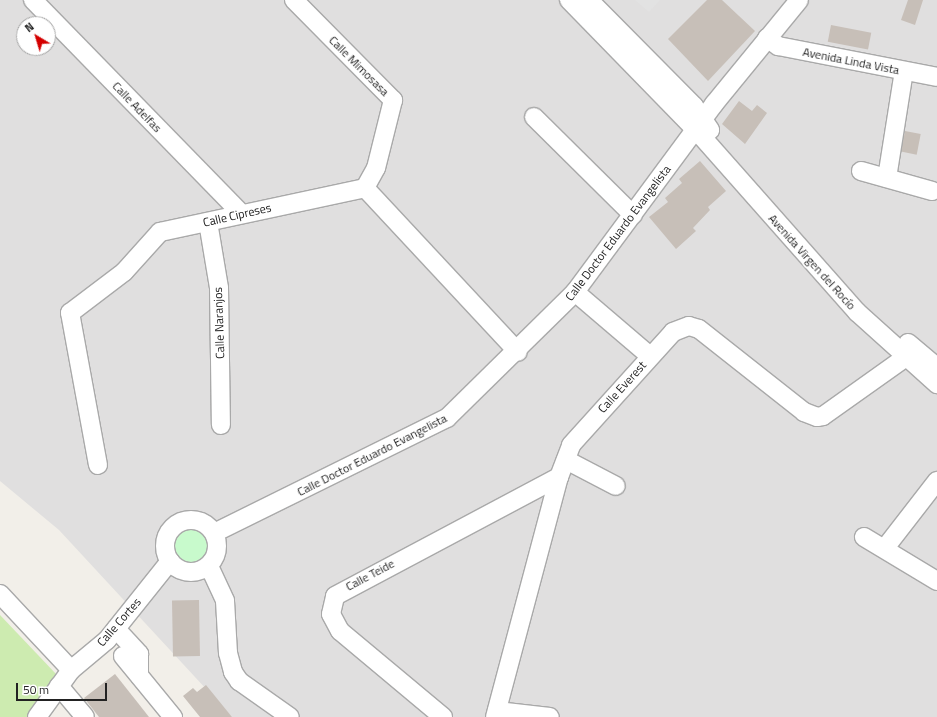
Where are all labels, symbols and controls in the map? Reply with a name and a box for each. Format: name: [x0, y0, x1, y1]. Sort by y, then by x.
north arrow: [16, 16, 56, 56]
text: N: [21, 19, 37, 36]
street label: Calle Mimosasa: [326, 33, 392, 99]
street label: Avenida Linda Vista: [802, 45, 900, 77]
street label: Calle Adelfas: [109, 79, 165, 135]
street label: Calle Doctor Eduardo Evangelista: [562, 162, 674, 304]
street label: Calle Cipreses: [201, 200, 273, 230]
street label: Avenida Virgen del Rocío: [765, 211, 859, 313]
street label: Calle Naranjos: [211, 287, 227, 359]
street label: Calle Everest: [595, 358, 649, 416]
street label: Calle Doctor Eduardo Evangelista: [295, 411, 449, 499]
street label: Calle Teide: [343, 556, 397, 594]
street label: Calle Cortes: [94, 595, 144, 649]
scale bar: [18, 675, 109, 701]
text: 50 m: [23, 680, 49, 699]

